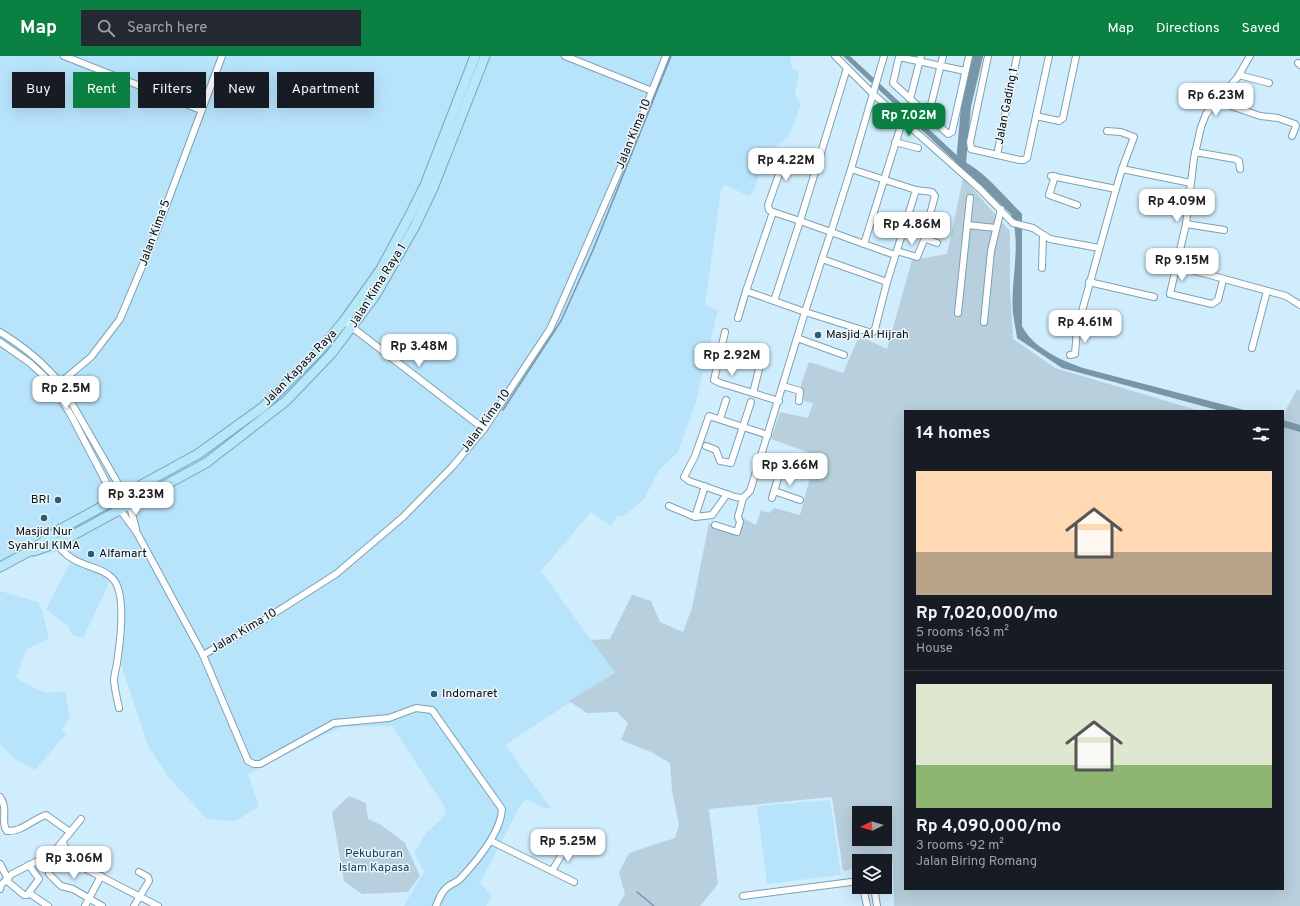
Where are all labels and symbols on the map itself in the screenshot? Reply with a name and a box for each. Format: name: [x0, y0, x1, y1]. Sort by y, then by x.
street label: Jalan Gading 1: [992, 66, 1022, 146]
pin: Rp 6.23M: [1175, 83, 1257, 117]
street label: Jalan Kima 10: [613, 96, 655, 172]
pin: Rp 7.02M: [868, 103, 950, 137]
pin: Rp 4.22M: [745, 148, 827, 182]
pin: Rp 4.09M: [1136, 189, 1218, 223]
street label: Jalan Kima 5: [136, 197, 174, 269]
pin: Rp 4.86M: [871, 212, 953, 246]
street label: Jalan Kima Raya 1: [346, 241, 410, 331]
pin: Rp 9.15M: [1141, 248, 1223, 282]
pin: Rp 4.61M: [1044, 310, 1126, 344]
street label: Jalan Kapasa Raya: [259, 326, 341, 410]
place label: Masjid Al Hijrah: [826, 327, 909, 343]
marker: Masjid Al Hijrah: [813, 330, 823, 340]
pin: Rp 3.48M: [378, 334, 460, 368]
pin: Rp 2.92M: [691, 343, 773, 377]
pin: Rp 2.5M: [29, 376, 103, 410]
street label: Jalan Kima 10: [458, 386, 514, 456]
pin: Rp 3.66M: [749, 453, 831, 487]
pin: Rp 3.23M: [95, 482, 177, 516]
place label: BRI: [31, 492, 50, 508]
marker: BRI: [53, 495, 63, 505]
marker: Masjid Nur Syahrul KIMA: [39, 513, 49, 523]
place label: Masjid Nur Syahrul KIMA: [8, 524, 80, 554]
place label: Alfamart: [99, 546, 147, 562]
marker: Alfamart: [86, 549, 96, 559]
street label: Jalan Kima 10: [208, 605, 280, 657]
place label: Indomaret: [442, 686, 498, 702]
marker: Indomaret: [429, 689, 439, 699]
north arrow: [852, 806, 892, 846]
pin: Rp 5.25M: [527, 829, 609, 863]
pin: Rp 3.06M: [33, 846, 115, 880]
park label: Pekuburan Islam Kapasa: [339, 846, 409, 876]

